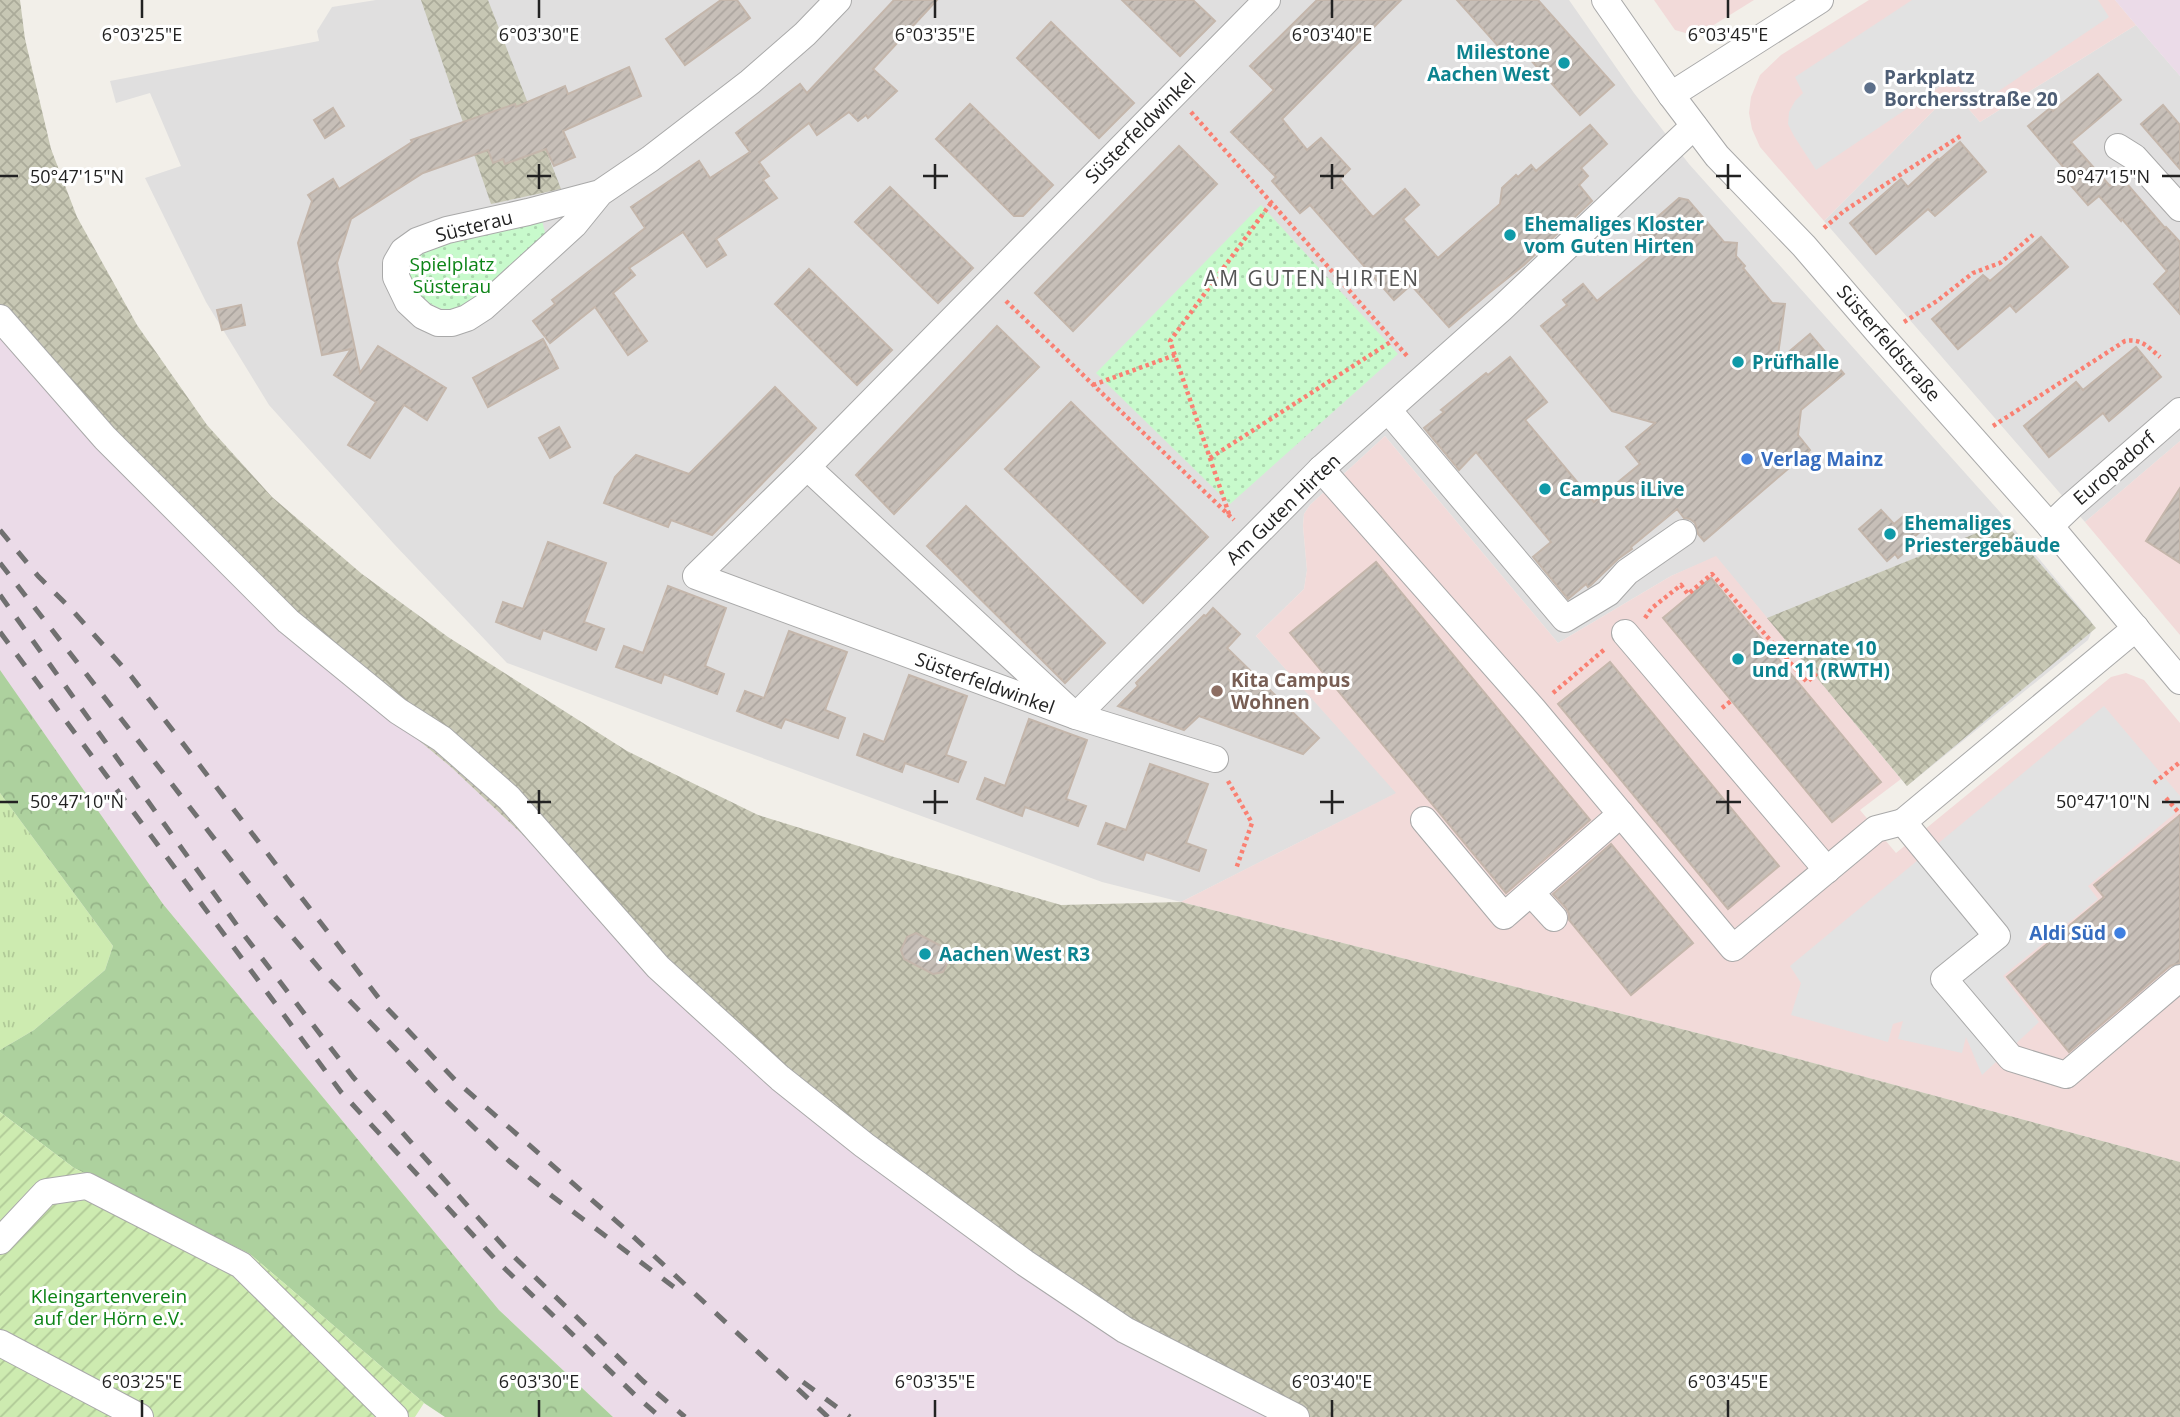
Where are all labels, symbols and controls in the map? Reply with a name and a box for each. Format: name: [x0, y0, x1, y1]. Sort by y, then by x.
text: 6°03'25"E: [102, 22, 182, 46]
text: 6°03'30"E: [499, 22, 579, 46]
text: 6°03'35"E: [895, 22, 975, 46]
text: 6°03'40"E: [1292, 22, 1372, 46]
text: 6°03'45"E: [1688, 22, 1768, 46]
place label: Milestone Aachen West: [1427, 39, 1550, 87]
marker: Milestone Aachen West: [1556, 55, 1572, 71]
place label: Parkplatz Borchersstraße 20: [1884, 64, 2058, 112]
street label: Süsterfeldwinkel: [1079, 67, 1201, 189]
marker: Parkplatz Borchersstraße 20: [1862, 80, 1878, 96]
text: 50°47'15"N: [30, 164, 124, 188]
text: 50°47'15"N: [2056, 164, 2150, 188]
street label: Süsterau: [433, 204, 515, 248]
place label: Ehemaliges Kloster vom Guten Hirten: [1524, 211, 1705, 259]
marker: Ehemaliges Kloster vom Guten Hirten: [1502, 227, 1518, 243]
park label: Spielplatz Süsterau: [410, 251, 495, 299]
district label: AM GUTEN HIRTEN: [1204, 264, 1420, 292]
street label: Süsterfeldstraße: [1831, 279, 1947, 407]
place label: Prüfhalle: [1752, 349, 1839, 375]
marker: Prüfhalle: [1730, 354, 1746, 370]
street label: Europadorf: [2067, 424, 2162, 511]
place label: Verlag Mainz: [1761, 446, 1883, 472]
street label: Am Guten Hirten: [1220, 448, 1346, 570]
marker: Verlag Mainz: [1739, 451, 1755, 467]
place label: Campus iLive: [1559, 476, 1685, 502]
marker: Campus iLive: [1537, 481, 1553, 497]
place label: Ehemaliges Priestergebäude: [1904, 510, 2060, 558]
marker: Ehemaliges Priestergebäude: [1882, 526, 1898, 542]
place label: Dezernate 10 und 11 (RWTH): [1752, 635, 1890, 683]
street label: Süsterfeldwinkel: [912, 646, 1058, 720]
marker: Dezernate 10 und 11 (RWTH): [1730, 651, 1746, 667]
place label: Kita Campus Wohnen: [1231, 667, 1350, 715]
marker: Kita Campus Wohnen: [1209, 683, 1225, 699]
text: 50°47'10"N: [30, 789, 124, 813]
text: 50°47'10"N: [2056, 789, 2150, 813]
place label: Aldi Süd: [2029, 920, 2106, 946]
marker: Aldi Süd: [2112, 925, 2128, 941]
place label: Aachen West R3: [939, 941, 1090, 967]
marker: Aachen West R3: [917, 946, 933, 962]
park label: Kleingartenverein auf der Hörn e.V.: [31, 1283, 187, 1331]
text: 6°03'25"E: [102, 1369, 182, 1393]
text: 6°03'30"E: [499, 1369, 579, 1393]
text: 6°03'35"E: [895, 1369, 975, 1393]
text: 6°03'40"E: [1292, 1369, 1372, 1393]
text: 6°03'45"E: [1688, 1369, 1768, 1393]

